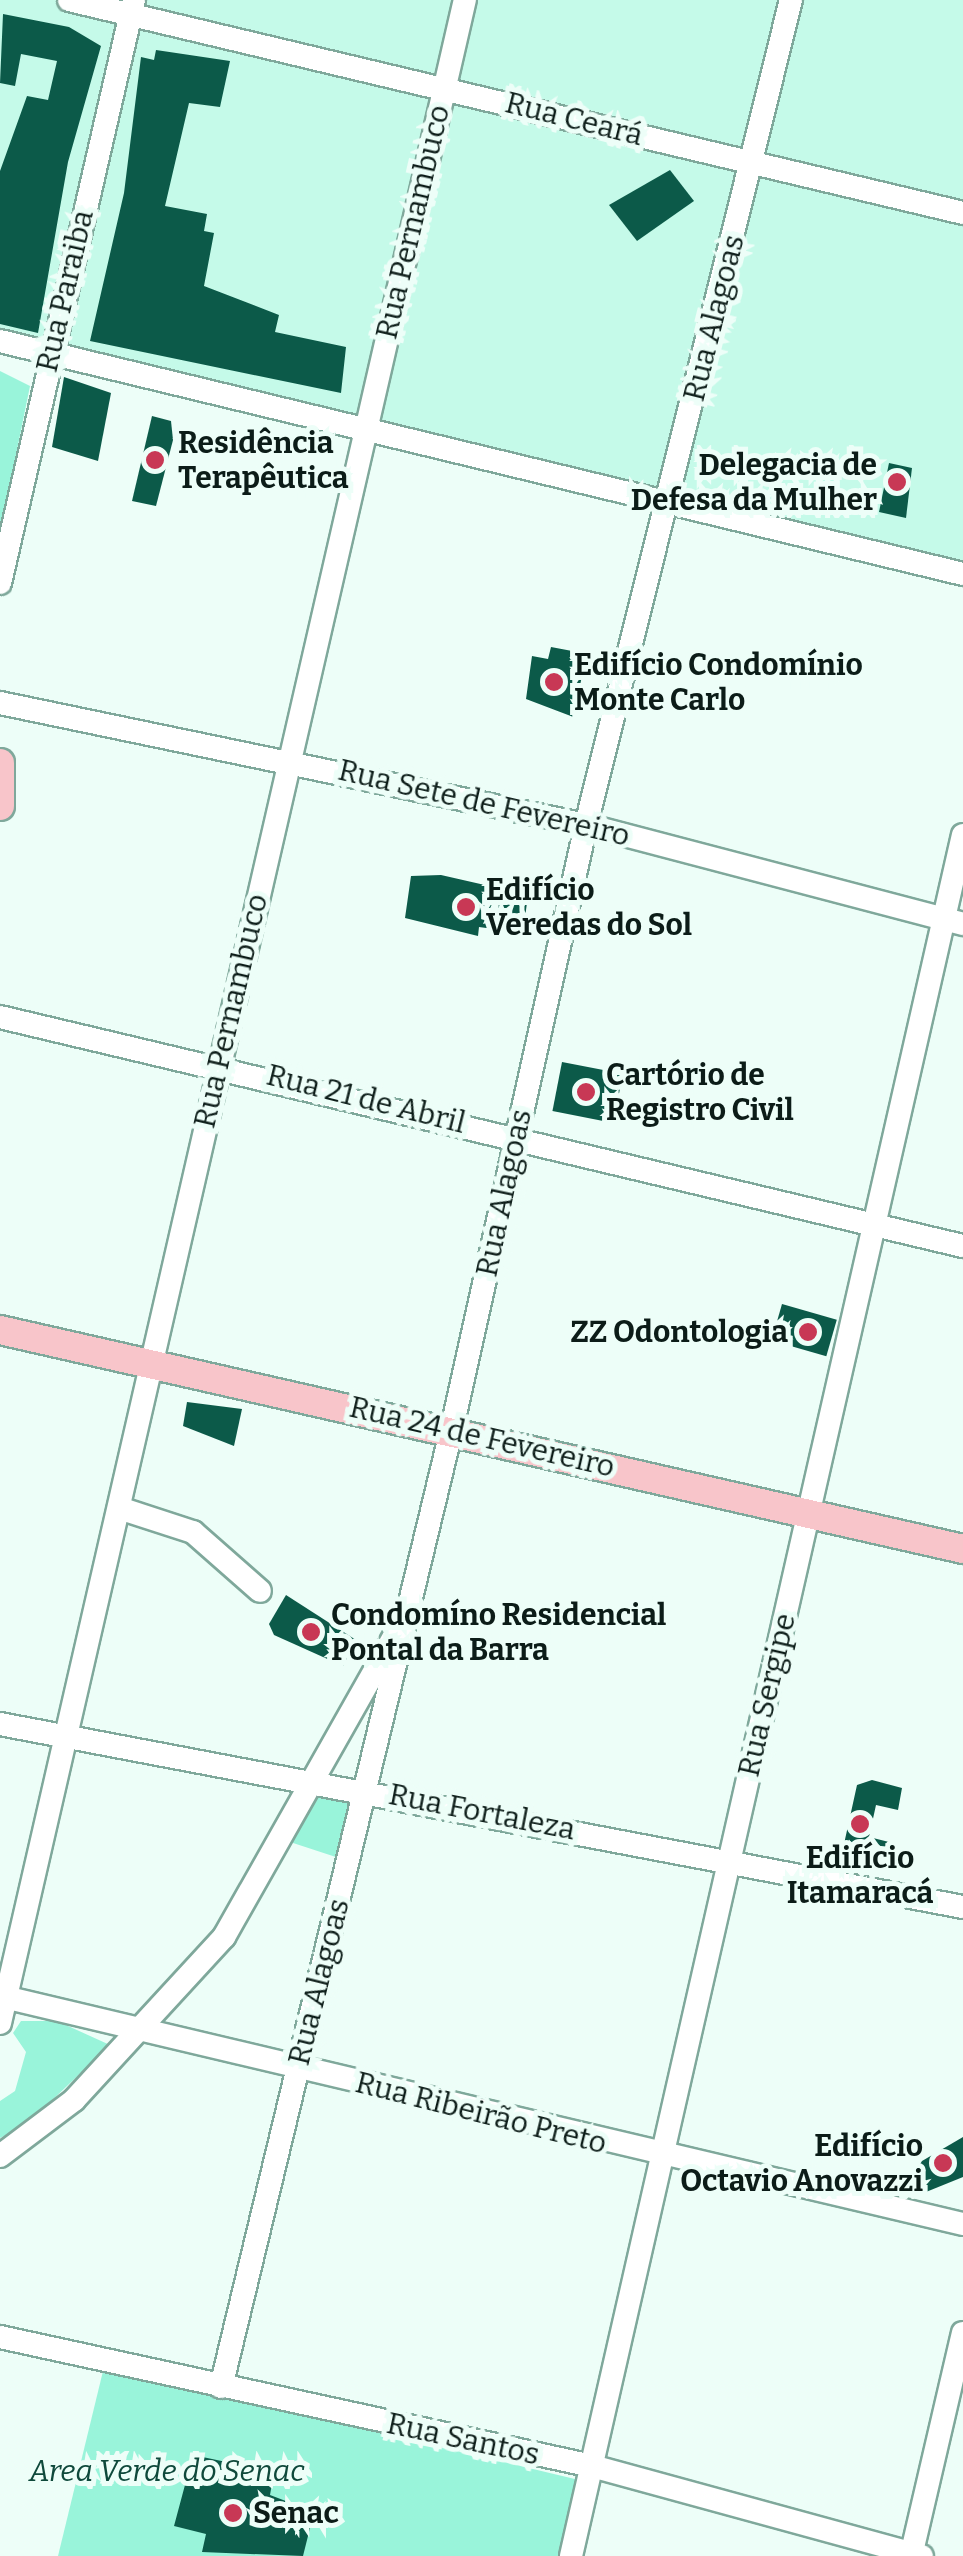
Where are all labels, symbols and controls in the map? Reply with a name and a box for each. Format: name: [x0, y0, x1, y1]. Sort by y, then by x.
street label: Rua Ceará: [502, 85, 646, 153]
street label: Rua Pernambuco: [369, 102, 457, 342]
street label: Rua Paraiba: [29, 206, 101, 376]
street label: Rua Alagoas: [676, 231, 752, 405]
place label: Residência Terapêutica: [178, 425, 349, 496]
marker: Residência Terapêutica: [142, 447, 168, 473]
place label: Delegacia de Defesa da Mulher: [631, 447, 877, 518]
marker: Delegacia de Defesa da Mulher: [886, 471, 908, 493]
place label: Edifício Condomínio Monte Carlo: [574, 647, 863, 718]
marker: Edifício Condomínio Monte Carlo: [543, 671, 565, 693]
street label: Rua Sete de Fevereiro: [335, 752, 633, 854]
place label: Edifício Veredas do Sol: [486, 872, 692, 942]
street label: Rua Pernambuco: [187, 891, 275, 1131]
marker: Edifício Veredas do Sol: [455, 896, 477, 918]
street label: Rua 21 de Abril: [263, 1057, 469, 1141]
place label: Cartório de Registro Civil: [606, 1057, 794, 1128]
marker: Cartório de Registro Civil: [575, 1081, 597, 1103]
street label: Rua Alagoas: [469, 1106, 539, 1280]
place label: ZZ Odontologia: [570, 1314, 788, 1350]
marker: ZZ Odontologia: [797, 1321, 819, 1343]
street label: Rua 24 de Fevereiro: [346, 1389, 618, 1485]
place label: Condomíno Residencial Pontal da Barra: [331, 1597, 666, 1668]
street label: Rua Sergipe: [731, 1610, 803, 1780]
marker: Condomíno Residencial Pontal da Barra: [300, 1621, 322, 1643]
street label: Rua Fortaleza: [386, 1776, 578, 1848]
marker: Edifício Itamaracá: [849, 1813, 871, 1835]
place label: Edifício Itamaracá: [787, 1840, 933, 1910]
street label: Rua Alagoas: [281, 1895, 357, 2069]
street label: Rua Ribeirão Preto: [352, 2064, 610, 2162]
place label: Edifício Octavio Anovazzi: [680, 2128, 923, 2198]
marker: Edifício Octavio Anovazzi: [932, 2152, 954, 2174]
street label: Rua Santos: [383, 2405, 543, 2473]
park label: Area Verde do Senac: [29, 2453, 305, 2489]
place label: Senac: [253, 2495, 339, 2531]
marker: Senac: [222, 2502, 244, 2524]

